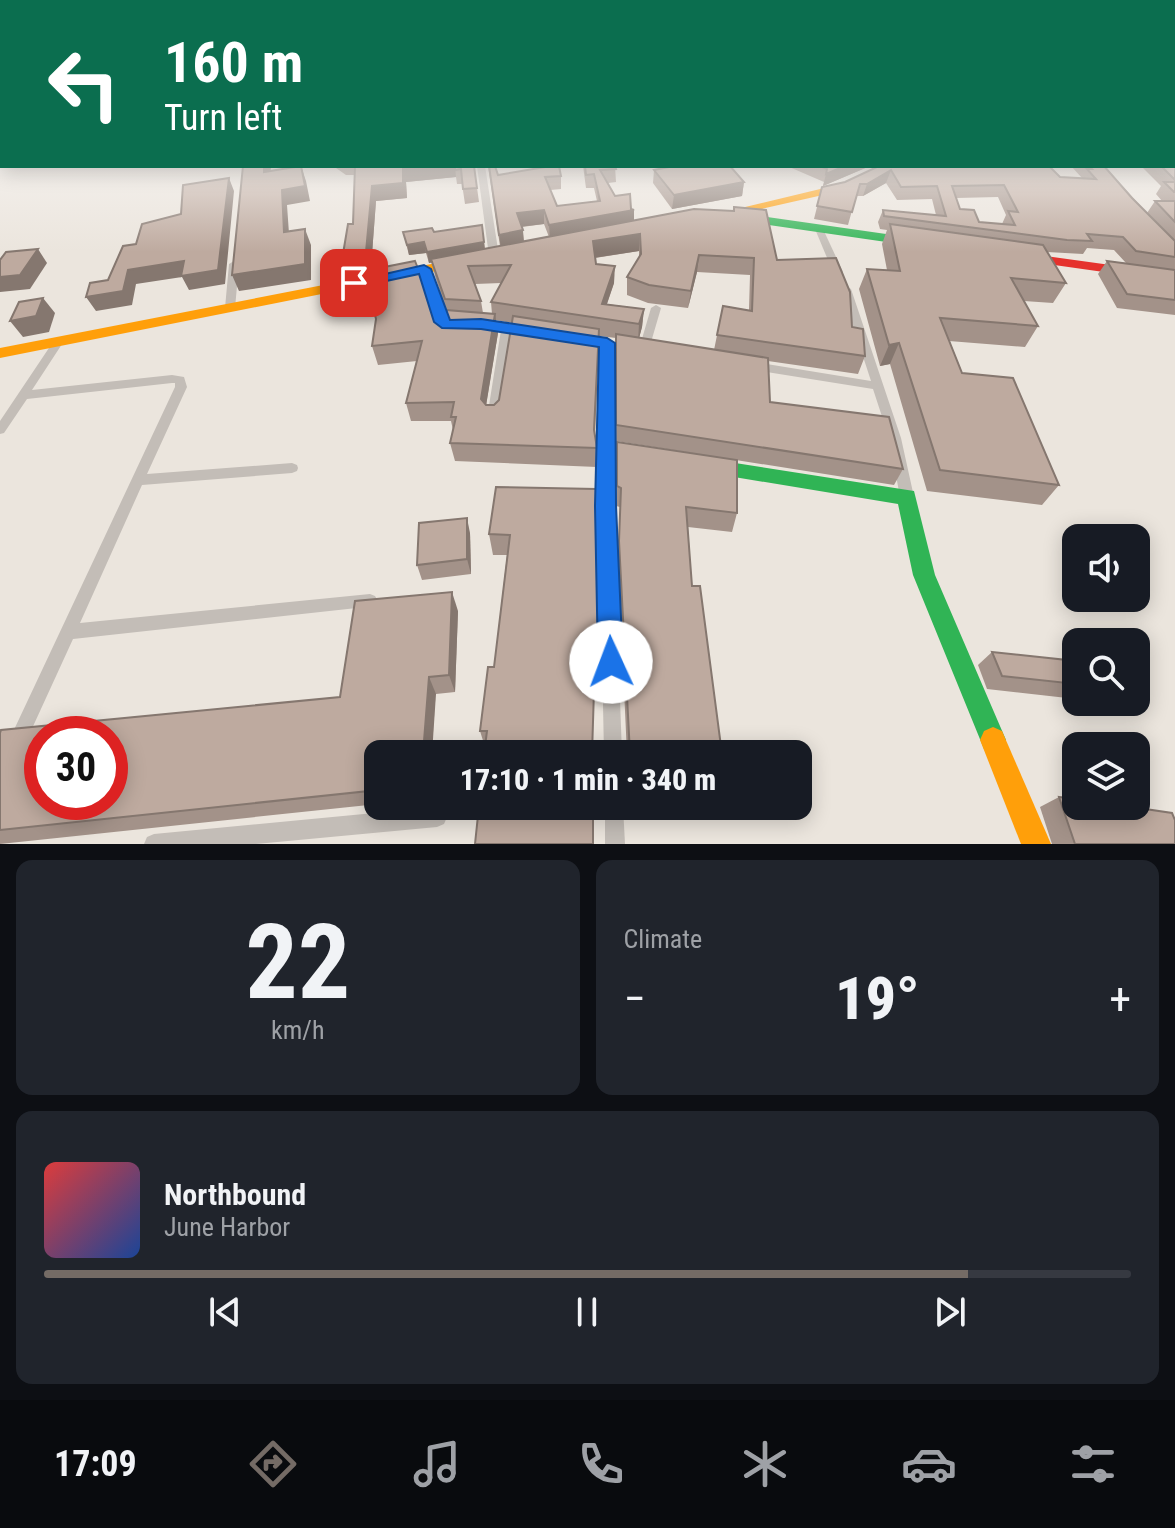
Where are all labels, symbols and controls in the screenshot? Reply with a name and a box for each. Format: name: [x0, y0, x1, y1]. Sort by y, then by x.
text: 160 m: [164, 30, 303, 96]
icon: left: [32, 32, 136, 136]
text: Turn left: [164, 97, 282, 139]
pin: [320, 249, 388, 317]
icon: arrive: [332, 261, 376, 305]
map controls: [1062, 524, 1150, 820]
button: sound: [1062, 524, 1150, 612]
position arrow: [569, 620, 653, 704]
button: search: [1062, 628, 1150, 716]
speed limit sign: 30: [24, 716, 128, 820]
button: layers: [1062, 732, 1150, 820]
text: 17:10 · 1 min · 340 m: [460, 762, 716, 797]
text: 22: [245, 902, 350, 1023]
text: Climate: [624, 924, 702, 954]
text: 19°: [835, 963, 920, 1034]
text: −: [624, 973, 646, 1025]
text: +: [1109, 973, 1131, 1025]
text: km/h: [271, 1015, 325, 1045]
text: Northbound: [164, 1177, 306, 1212]
text: June Harbor: [164, 1212, 290, 1242]
icon: previous: [203, 1290, 247, 1334]
icon: pause: [565, 1290, 609, 1334]
icon: next: [928, 1290, 972, 1334]
icon: directions: [245, 1436, 301, 1492]
icon: music: [409, 1436, 465, 1492]
icon: phone: [573, 1436, 629, 1492]
icon: climate: [737, 1436, 793, 1492]
icon: car: [901, 1436, 957, 1492]
icon: filters: [1065, 1436, 1121, 1492]
text: 17:09: [54, 1443, 137, 1485]

